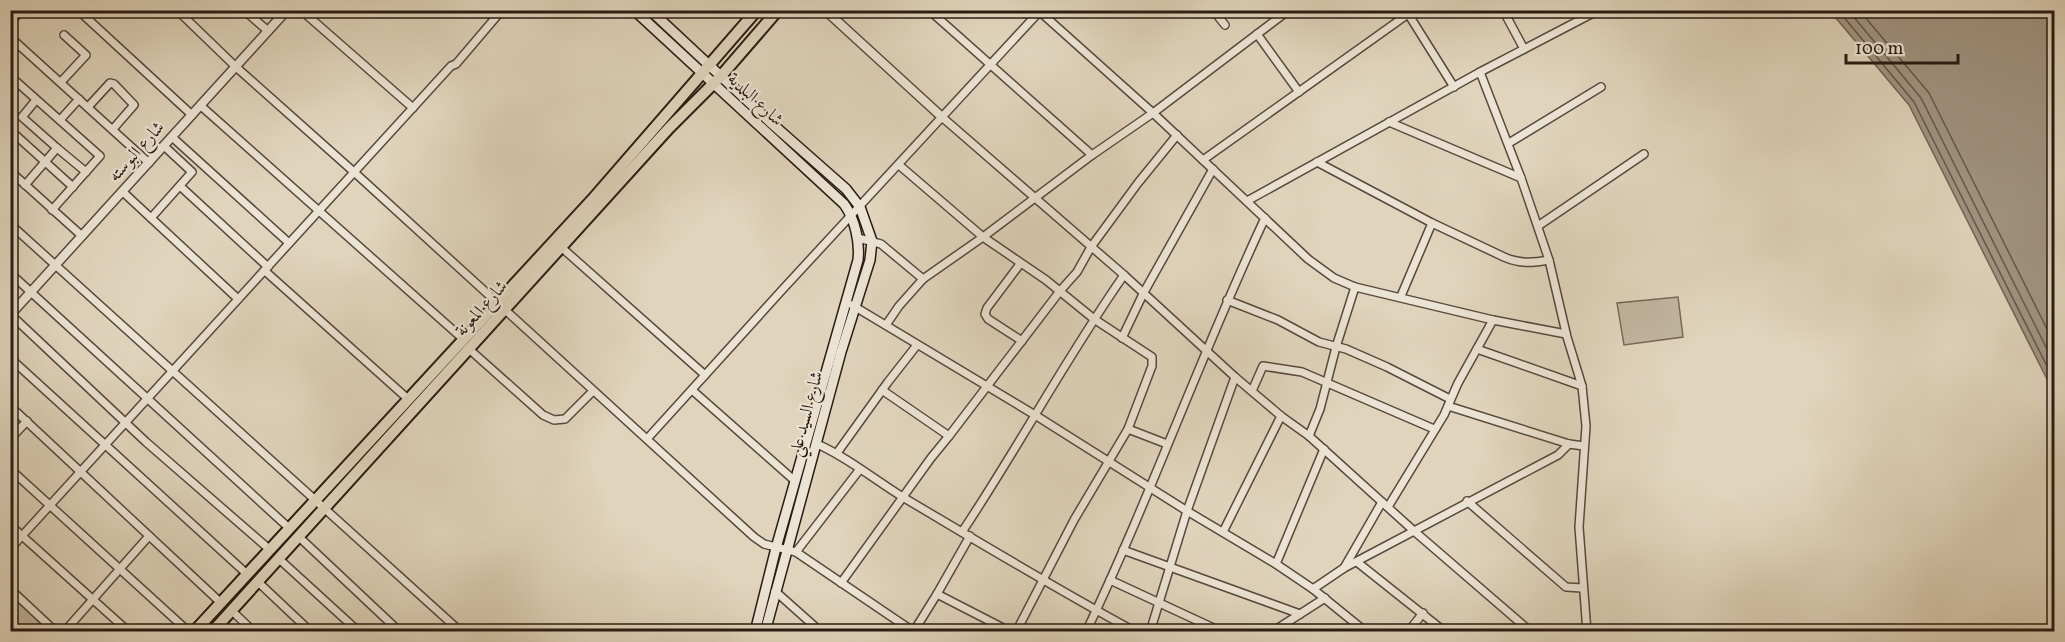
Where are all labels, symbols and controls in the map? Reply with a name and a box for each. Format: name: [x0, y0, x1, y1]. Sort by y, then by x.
scale bar: [1846, 27, 1958, 65]
text: 100 m: [1855, 37, 1904, 62]
street label: شارع البلدية: [721, 67, 789, 133]
street label: شارع البوسته: [103, 116, 172, 189]
street label: شارع المعونة: [450, 275, 515, 343]
street label: شارع السيد علي: [784, 368, 833, 460]

